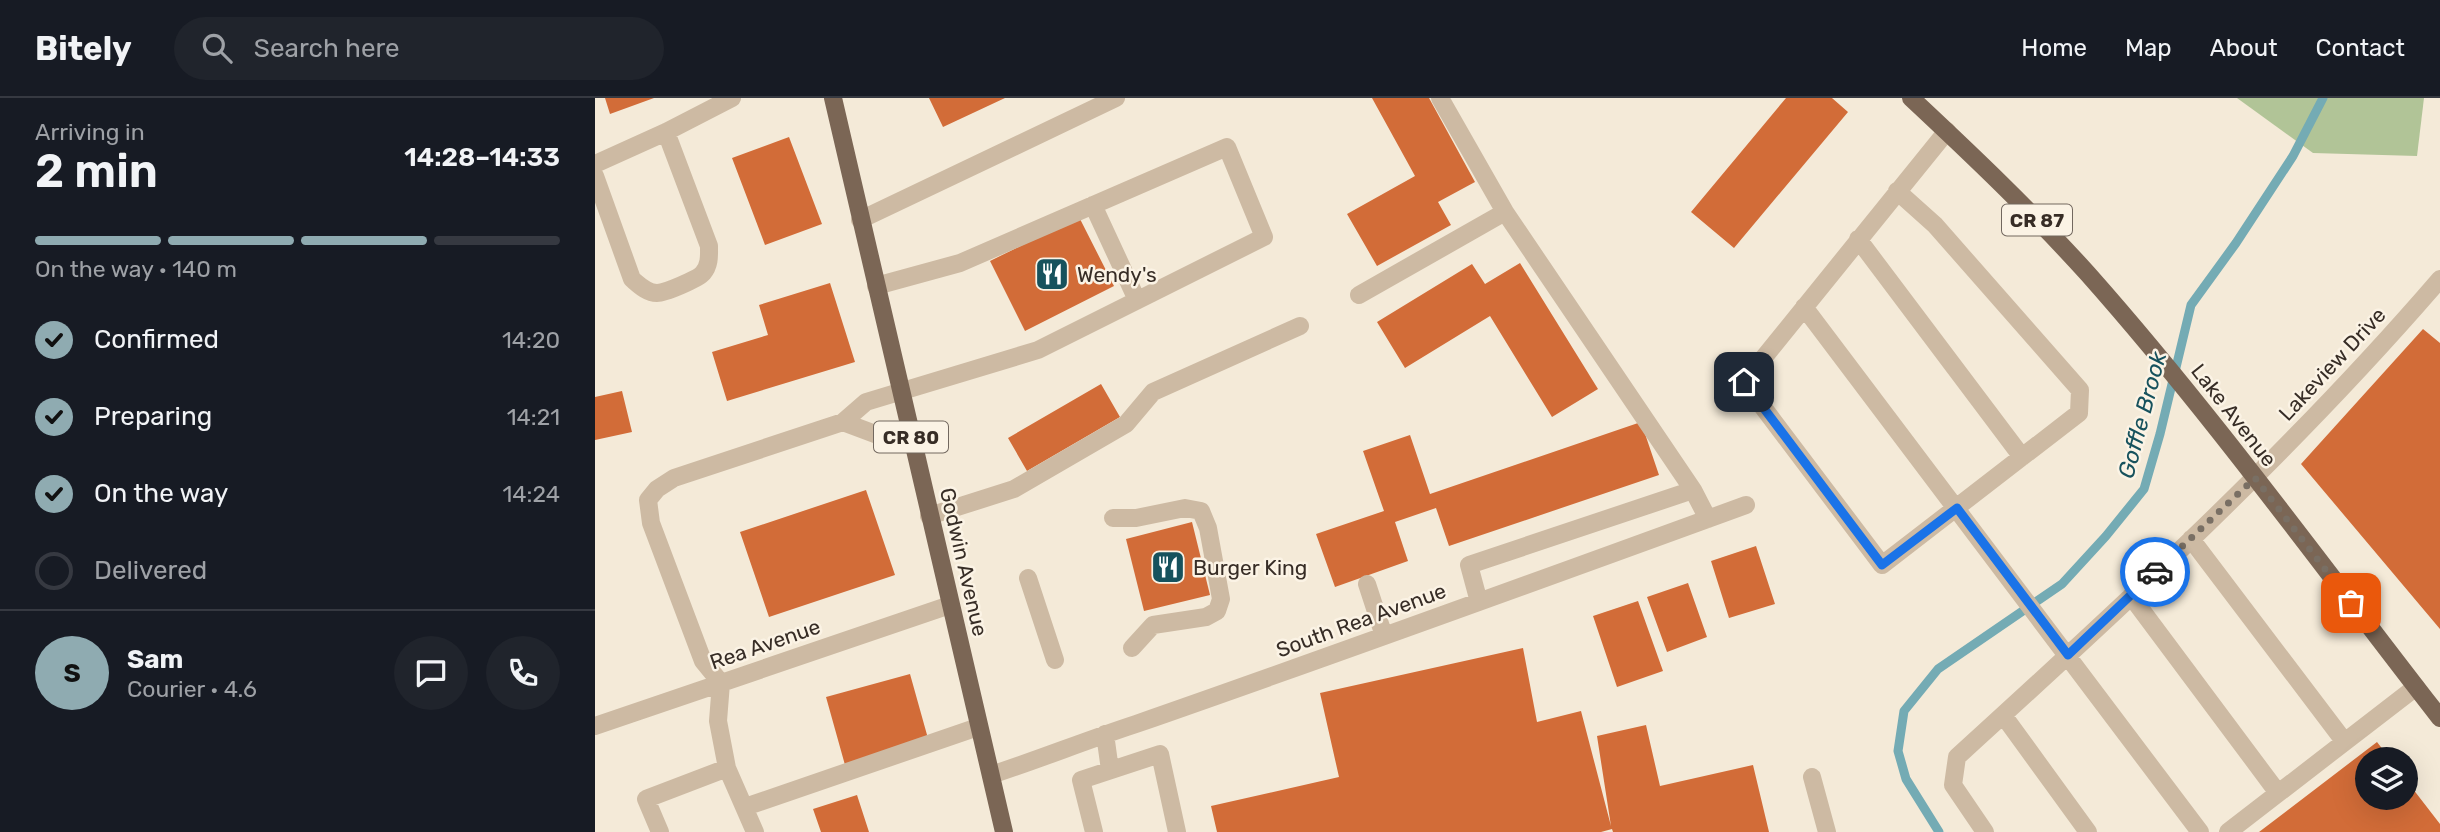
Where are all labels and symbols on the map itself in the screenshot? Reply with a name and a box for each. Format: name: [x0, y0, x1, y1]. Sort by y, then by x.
road number: CR 87: [2002, 204, 2072, 236]
restaurant icon: Wendy's: [1033, 255, 1071, 293]
place label: Wendy's: [1077, 262, 1157, 287]
street label: Lakeview Drive: [2273, 302, 2391, 426]
water label: Goffle Brook: [2112, 347, 2173, 482]
pin: [1714, 352, 1774, 412]
street label: Lake Avenue: [2186, 359, 2282, 471]
road number: CR 80: [874, 422, 948, 452]
street label: Godwin Avenue: [935, 485, 993, 639]
courier: [2120, 537, 2190, 607]
restaurant icon: Burger King: [1149, 548, 1187, 586]
place label: Burger King: [1193, 555, 1307, 580]
pin: [2321, 573, 2381, 633]
street label: South Rea Avenue: [1273, 578, 1449, 662]
street label: Rea Avenue: [707, 613, 823, 675]

